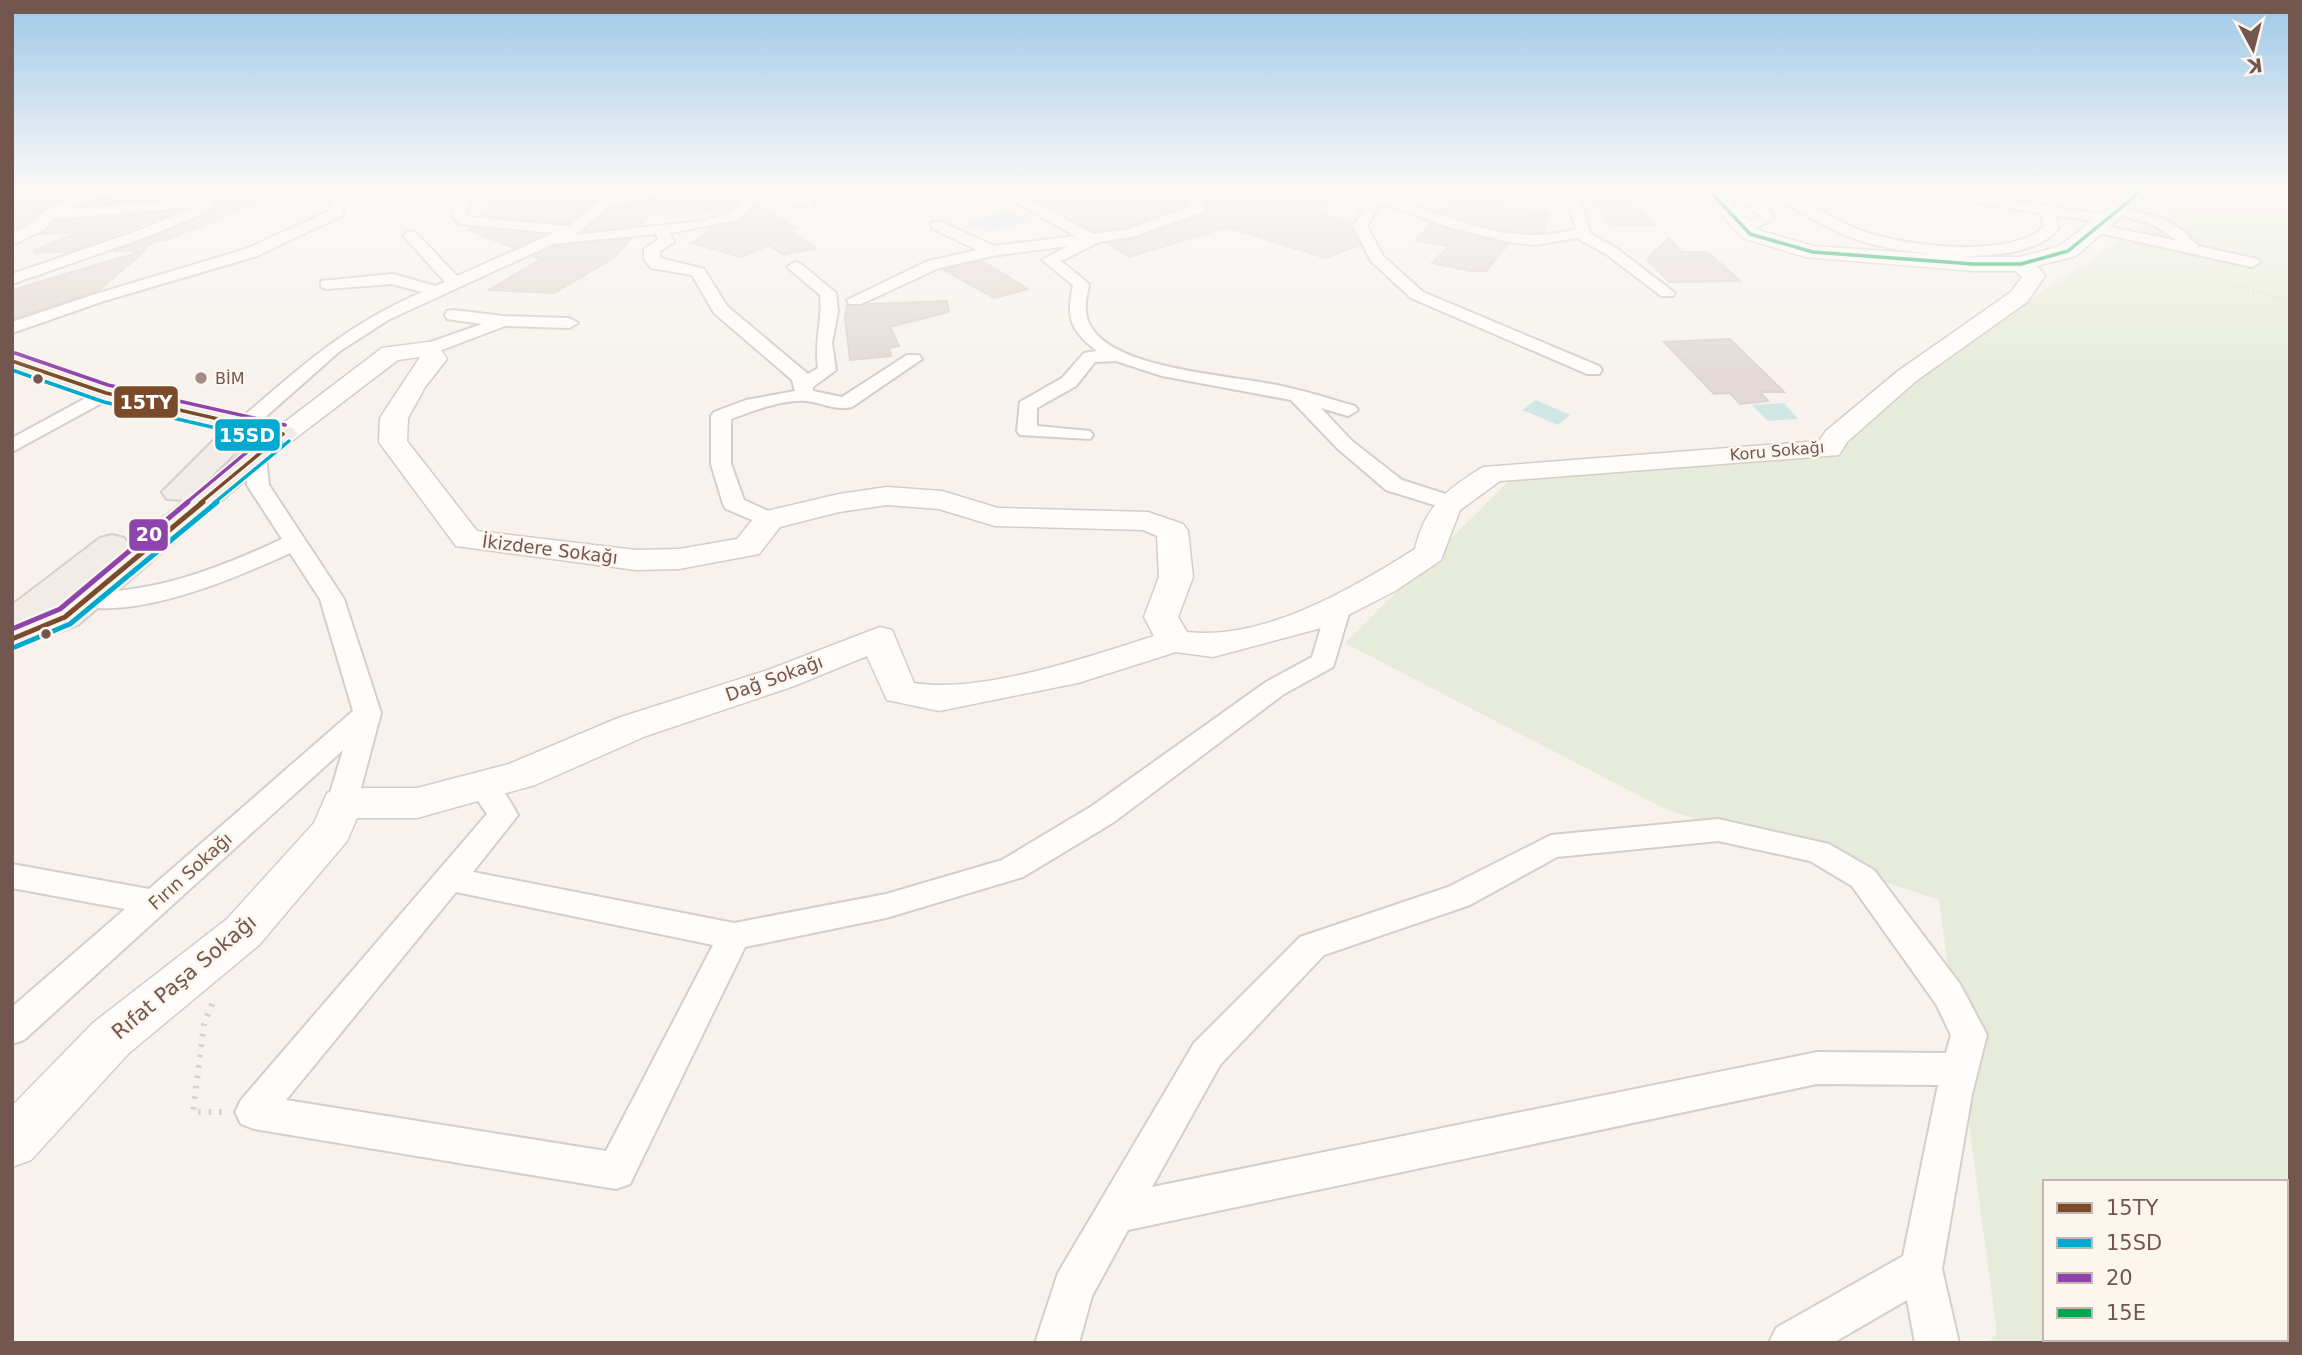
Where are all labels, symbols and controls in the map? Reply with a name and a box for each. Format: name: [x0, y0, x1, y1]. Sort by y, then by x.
north arrow: [2218, 14, 2288, 84]
text: K: [2245, 54, 2264, 78]
place label: BİM: [215, 369, 245, 388]
marker: BİM: [193, 370, 209, 386]
unlabelled marker: [31, 372, 45, 386]
line badge: 15TY: [113, 385, 179, 419]
text: 15TY: [119, 391, 173, 413]
line badge: 15SD: [214, 418, 281, 452]
text: 15SD: [219, 424, 275, 446]
street label: Koru Sokağı: [1729, 437, 1825, 465]
line badge: 20: [128, 518, 169, 552]
text: 20: [136, 523, 162, 545]
street label: İkizdere Sokağı: [481, 530, 619, 568]
unlabelled marker: [39, 627, 53, 641]
street label: Dağ Sokağı: [722, 651, 826, 705]
street label: Fırın Sokağı: [144, 828, 236, 914]
street label: Rıfat Paşa Sokağı: [107, 910, 261, 1044]
legend: [2043, 1180, 2288, 1341]
text: 15TY: [2106, 1196, 2159, 1220]
text: 15SD: [2106, 1231, 2162, 1255]
text: 20: [2106, 1266, 2133, 1290]
text: 15E: [2106, 1301, 2146, 1325]

